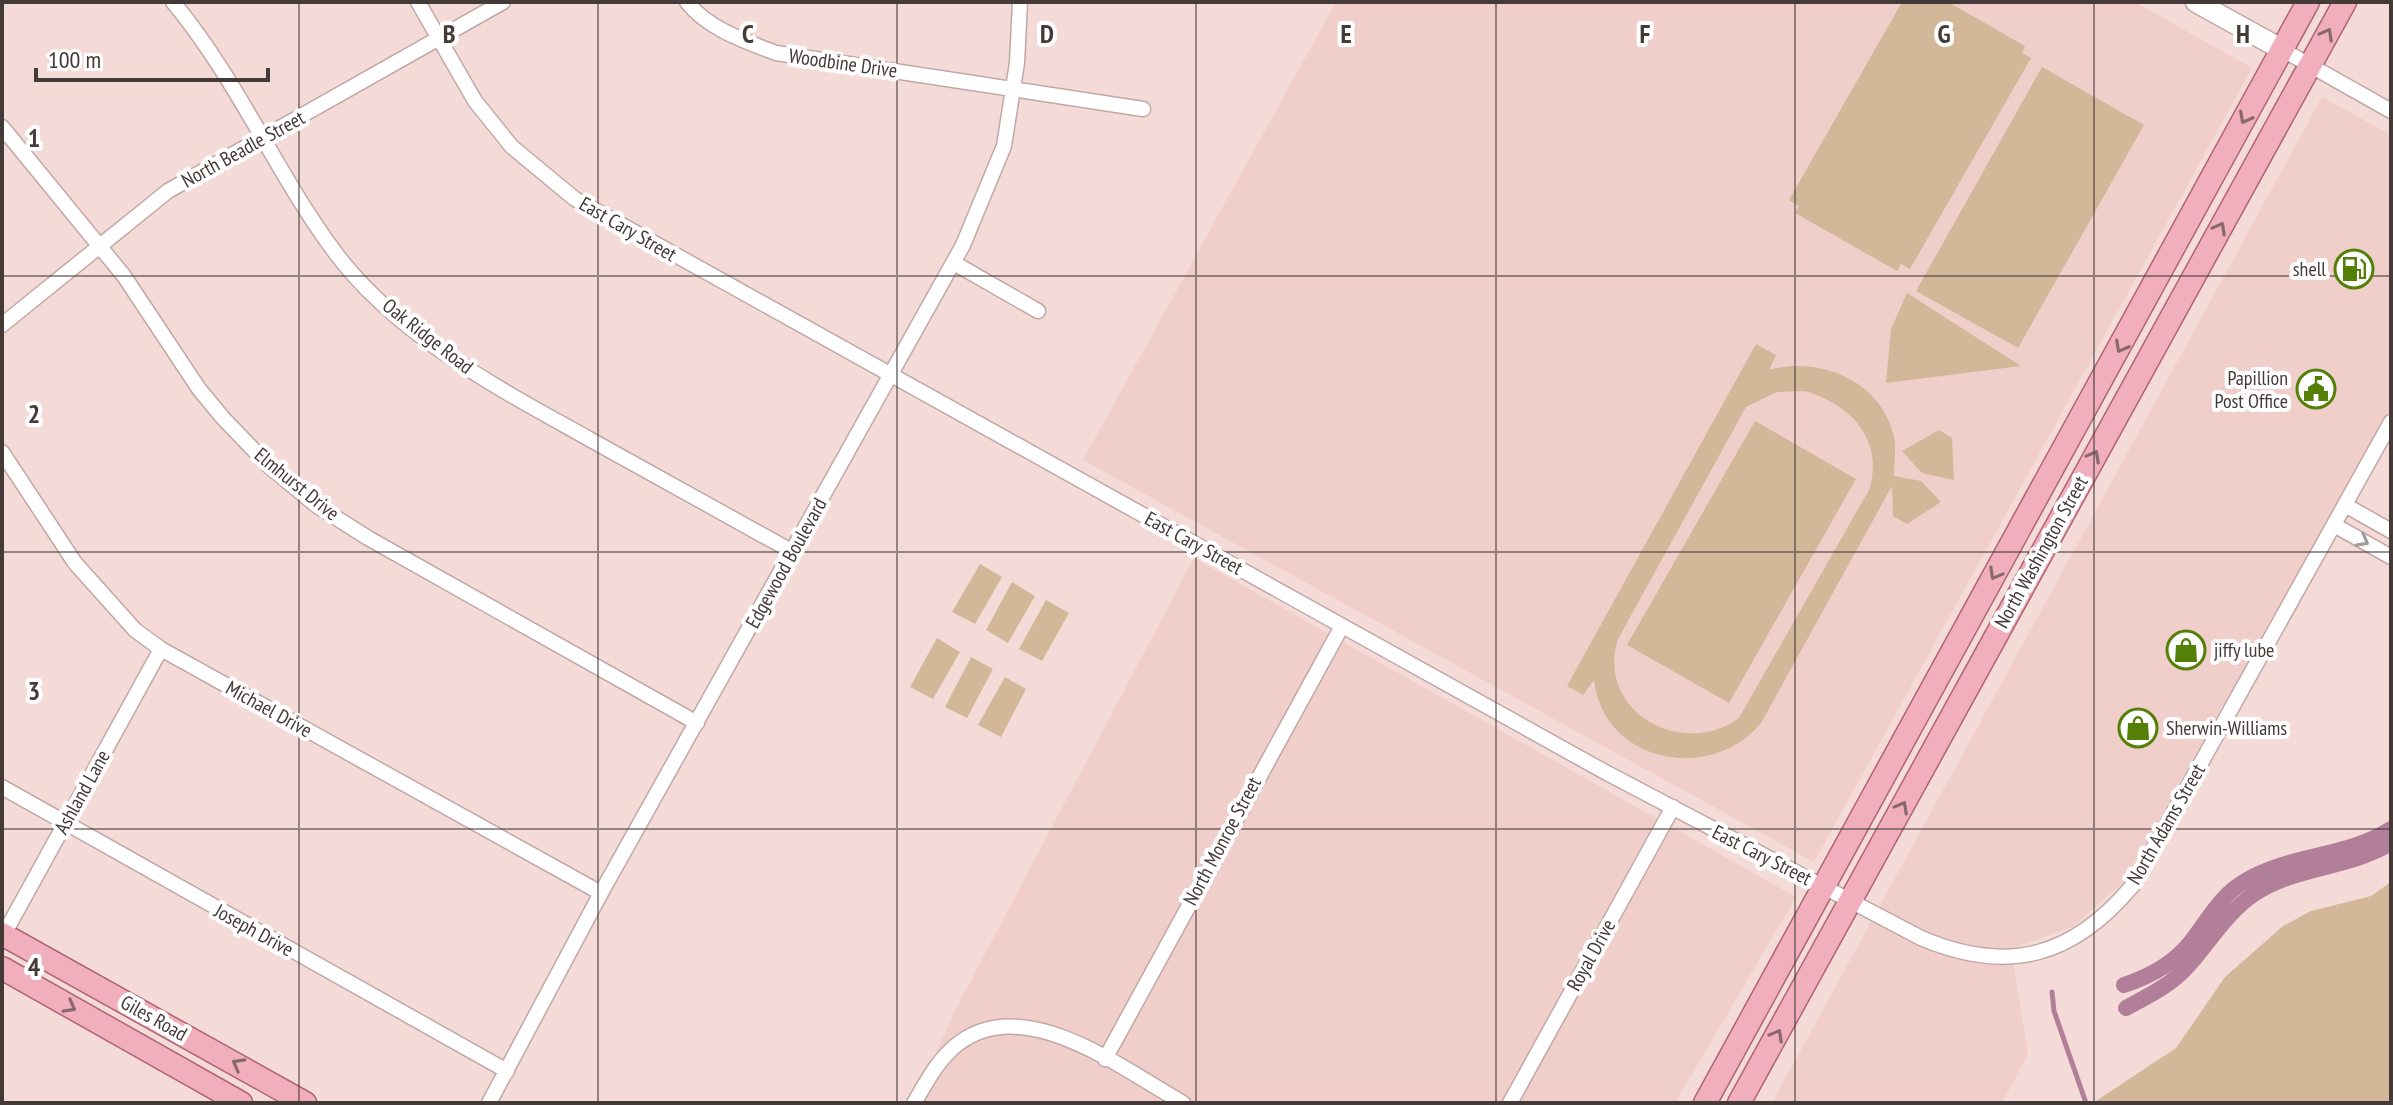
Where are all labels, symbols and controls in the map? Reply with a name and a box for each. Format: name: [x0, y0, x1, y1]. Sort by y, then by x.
text: B: [443, 17, 456, 50]
text: C: [742, 17, 754, 50]
text: D: [1040, 17, 1054, 50]
text: E: [1340, 17, 1352, 50]
text: F: [1640, 17, 1651, 50]
text: G: [1937, 17, 1951, 50]
text: H: [2236, 17, 2250, 50]
one-way arrow: [2317, 28, 2333, 42]
scale bar: [36, 32, 268, 82]
street label: Woodbine Drive: [787, 43, 899, 83]
text: 100 m: [48, 44, 101, 75]
street label: North Beadle Street: [177, 104, 310, 194]
one-way arrow: [2239, 110, 2254, 124]
text: 1: [28, 121, 40, 154]
street label: East Cary Street: [575, 191, 682, 268]
one-way arrow: [2210, 222, 2225, 237]
fuel station icon: shell: [2333, 248, 2375, 290]
place label: shell: [2293, 256, 2326, 282]
street label: Oak Ridge Road: [377, 292, 479, 380]
one-way arrow: [2115, 338, 2130, 353]
place label: Papillion Post Office: [2215, 365, 2288, 414]
public building icon: Papillion Post Office: [2295, 368, 2337, 410]
text: 2: [28, 397, 40, 430]
street label: Elmhurst Drive: [249, 442, 345, 526]
one-way arrow: [2084, 450, 2100, 465]
street label: North Washington Street: [1988, 471, 2094, 633]
street label: Edgewood Boulevard: [739, 493, 833, 633]
street label: East Cary Street: [1140, 505, 1248, 581]
one-way arrow: [2354, 531, 2368, 547]
one-way arrow: [1989, 565, 2005, 580]
shop icon: jiffy lube: [2165, 629, 2207, 671]
place label: jiffy lube: [2214, 637, 2274, 663]
text: 3: [28, 674, 40, 707]
street label: Michael Drive: [221, 675, 317, 743]
shop icon: Sherwin-Williams: [2117, 707, 2159, 749]
place label: Sherwin-Williams: [2166, 715, 2287, 741]
street label: Ashland Lane: [48, 745, 116, 839]
street label: North Adams Street: [2121, 759, 2211, 889]
street label: North Monroe Street: [1177, 772, 1267, 910]
one-way arrow: [1892, 800, 1907, 815]
street label: East Cary Street: [1708, 819, 1816, 891]
street label: Joseph Drive: [209, 897, 298, 962]
street label: Royal Drive: [1561, 915, 1621, 995]
text: 4: [28, 950, 41, 983]
street label: Giles Road: [116, 989, 192, 1047]
one-way arrow: [61, 997, 76, 1013]
one-way arrow: [1767, 1028, 1782, 1043]
one-way arrow: [231, 1059, 246, 1074]

